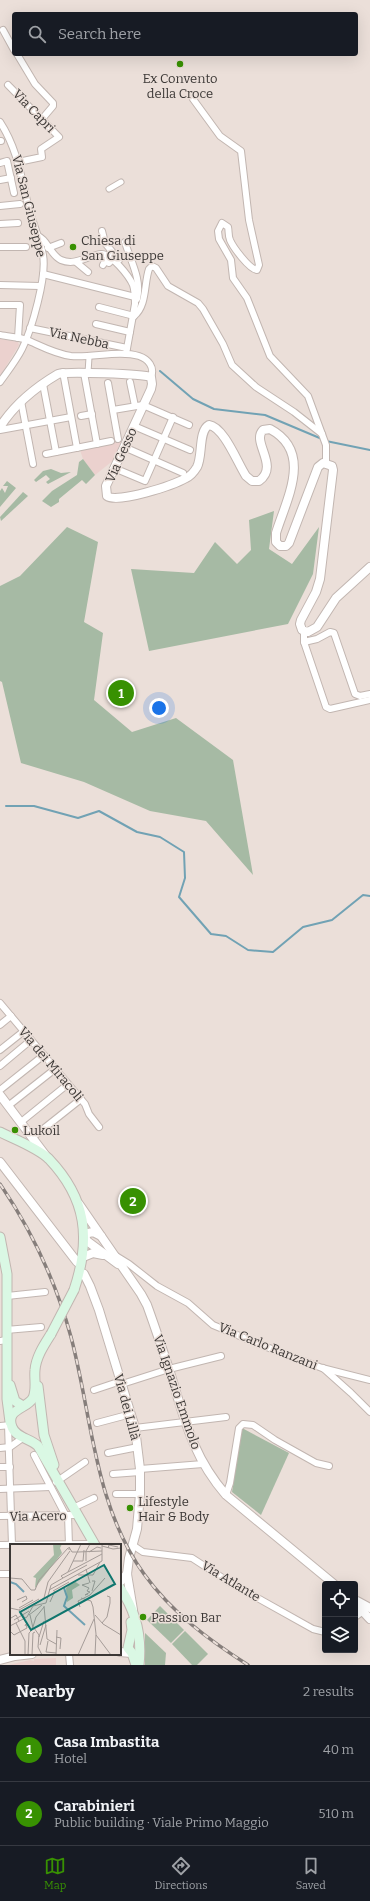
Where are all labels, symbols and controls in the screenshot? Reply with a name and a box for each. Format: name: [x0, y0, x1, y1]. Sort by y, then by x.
search box: [12, 12, 358, 56]
icon: search: [26, 23, 48, 45]
text: Search here: [58, 25, 141, 43]
marker: Ex Convento della Croce: [175, 59, 185, 69]
place label: Ex Convento della Croce: [143, 71, 217, 101]
street label: Via Capri: [10, 86, 58, 136]
street label: Via San Giuseppe: [9, 153, 49, 259]
place label: Chiesa di San Giuseppe: [81, 233, 164, 263]
marker: Chiesa di San Giuseppe: [68, 242, 78, 252]
street label: Via Nebba: [48, 324, 110, 352]
street label: Via Gesso: [102, 425, 140, 485]
pin: 1: [108, 678, 134, 708]
your location: [149, 698, 169, 718]
street label: Via dei Miracoli: [16, 1024, 87, 1104]
place label: Lukoil: [23, 1123, 60, 1138]
marker: Lukoil: [10, 1125, 20, 1135]
pin: 2: [120, 1186, 146, 1216]
street label: Via Carlo Ranzani: [216, 1319, 320, 1373]
street label: Via Ignazio Emmolo: [150, 1333, 204, 1451]
street label: Via dei Lillà: [111, 1372, 143, 1442]
place label: Lifestyle Hair & Body: [138, 1494, 209, 1524]
marker: Lifestyle Hair & Body: [125, 1503, 135, 1513]
street label: Via Acero: [9, 1508, 67, 1524]
inset map: [10, 1544, 121, 1655]
street label: Via Atlante: [199, 1558, 263, 1604]
map controls: [322, 1581, 358, 1653]
button: locate: [322, 1581, 358, 1617]
place label: Passion Bar: [151, 1610, 221, 1625]
marker: Passion Bar: [138, 1612, 148, 1622]
button: layers: [322, 1617, 358, 1653]
text: Nearby: [16, 1681, 75, 1702]
text: 2 results: [303, 1684, 354, 1699]
text: Casa Imbastita: [54, 1733, 159, 1751]
text: 1: [26, 1742, 32, 1757]
text: 40 m: [323, 1742, 354, 1757]
text: Hotel: [54, 1751, 87, 1766]
text: Carabinieri: [54, 1797, 135, 1815]
text: 2: [25, 1806, 33, 1821]
text: 510 m: [319, 1806, 354, 1821]
text: Public building · Viale Primo Maggio: [54, 1815, 269, 1830]
tab: Map: [44, 1855, 66, 1892]
tab: Directions: [155, 1855, 207, 1892]
tab: Saved: [296, 1855, 326, 1892]

